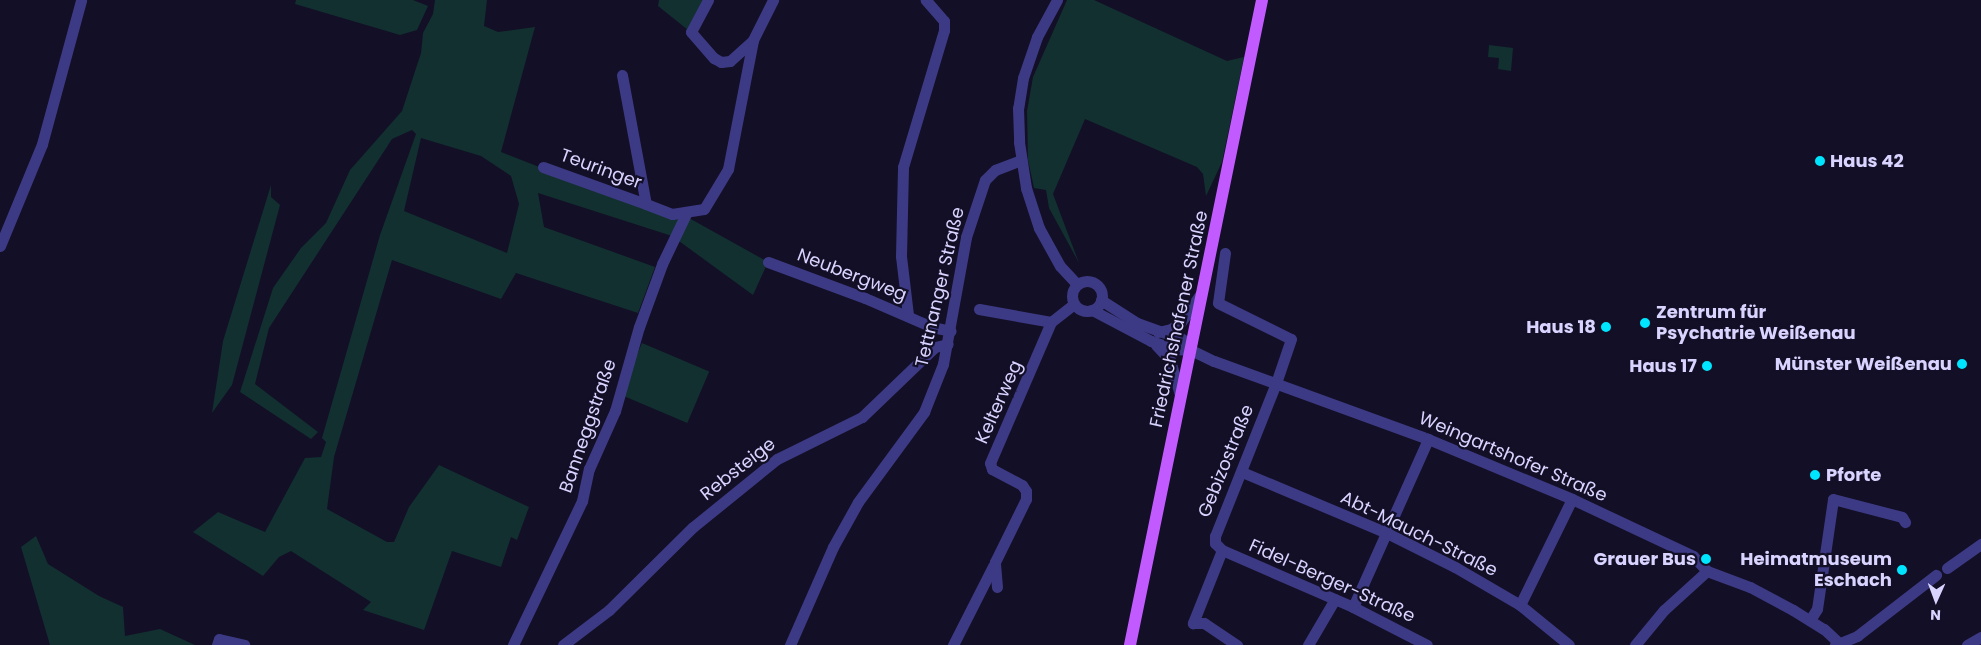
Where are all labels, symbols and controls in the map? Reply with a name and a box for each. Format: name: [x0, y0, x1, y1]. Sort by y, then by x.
street label: Teuringer: [557, 144, 645, 194]
place label: Haus 42: [1830, 150, 1904, 172]
marker: Haus 42: [1814, 155, 1826, 167]
street label: Tettnanger Straße: [911, 205, 969, 369]
street label: Friedrichshafener Straße: [1145, 209, 1213, 429]
street label: Neubergweg: [794, 244, 910, 306]
place label: Zentrum für Psychatrie Weißenau: [1656, 302, 1856, 344]
place label: Haus 18: [1526, 316, 1596, 338]
marker: Zentrum für Psychatrie Weißenau: [1638, 316, 1652, 330]
marker: Haus 18: [1600, 321, 1612, 333]
place label: Münster Weißenau: [1775, 353, 1952, 375]
place label: Haus 17: [1629, 355, 1697, 377]
street label: Banneggstraße: [555, 356, 621, 496]
street label: Kelterweg: [971, 357, 1027, 447]
marker: Münster Weißenau: [1956, 358, 1968, 370]
marker: Haus 17: [1701, 360, 1713, 372]
street label: Gebizostraße: [1194, 401, 1258, 521]
street label: Weingartshofer Straße: [1415, 407, 1611, 507]
street label: Rebsteige: [696, 433, 780, 505]
place label: Pforte: [1826, 464, 1881, 486]
marker: Pforte: [1808, 468, 1822, 482]
street label: Abt-Mauch-Straße: [1337, 487, 1501, 581]
street label: Fidel-Berger-Straße: [1246, 535, 1418, 627]
place label: Grauer Bus: [1594, 548, 1696, 570]
place label: Heimatmuseum Eschach: [1740, 549, 1892, 592]
marker: Grauer Bus: [1700, 553, 1712, 565]
marker: Heimatmuseum Eschach: [1896, 564, 1908, 576]
north arrow: [1911, 575, 1961, 625]
text: N: [1930, 605, 1941, 625]

